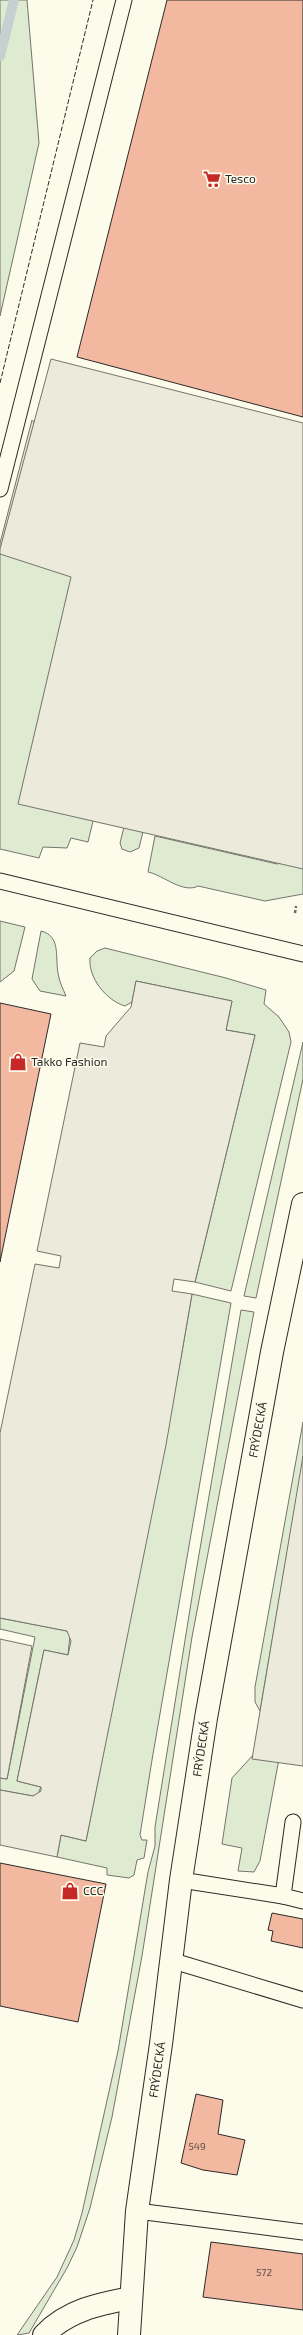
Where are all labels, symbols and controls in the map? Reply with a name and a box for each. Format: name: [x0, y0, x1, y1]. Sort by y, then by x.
supermarket icon: Tesco: [202, 169, 222, 189]
place label: Tesco: [225, 171, 256, 185]
shop icon: Takko Fashion: [8, 1052, 28, 1072]
place label: Takko Fashion: [31, 1054, 108, 1068]
street label: FRÝDECKÁ: [245, 1400, 269, 1459]
street label: FRÝDECKÁ: [189, 1719, 212, 1778]
shop icon: CCC: [60, 1881, 80, 1901]
place label: CCC: [83, 1883, 103, 1897]
street label: FRÝDECKÁ: [145, 2040, 167, 2099]
house number: 549: [188, 2140, 206, 2152]
house number: 572: [256, 2266, 272, 2278]

